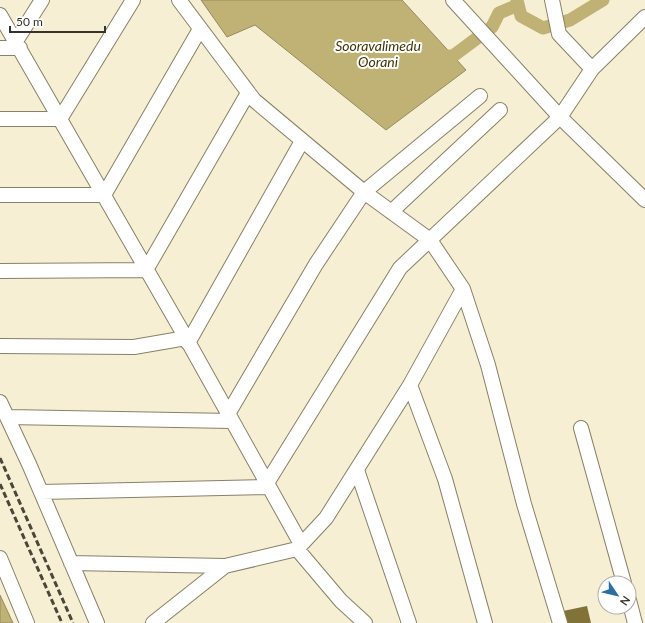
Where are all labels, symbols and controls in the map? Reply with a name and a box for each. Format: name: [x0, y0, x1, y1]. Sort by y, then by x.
scale bar: [10, 8, 105, 34]
text: 50 m: [16, 14, 43, 29]
water label: Sooravalimedu Oorani: [335, 37, 421, 70]
north arrow: [597, 575, 637, 615]
text: N: [618, 594, 633, 608]

